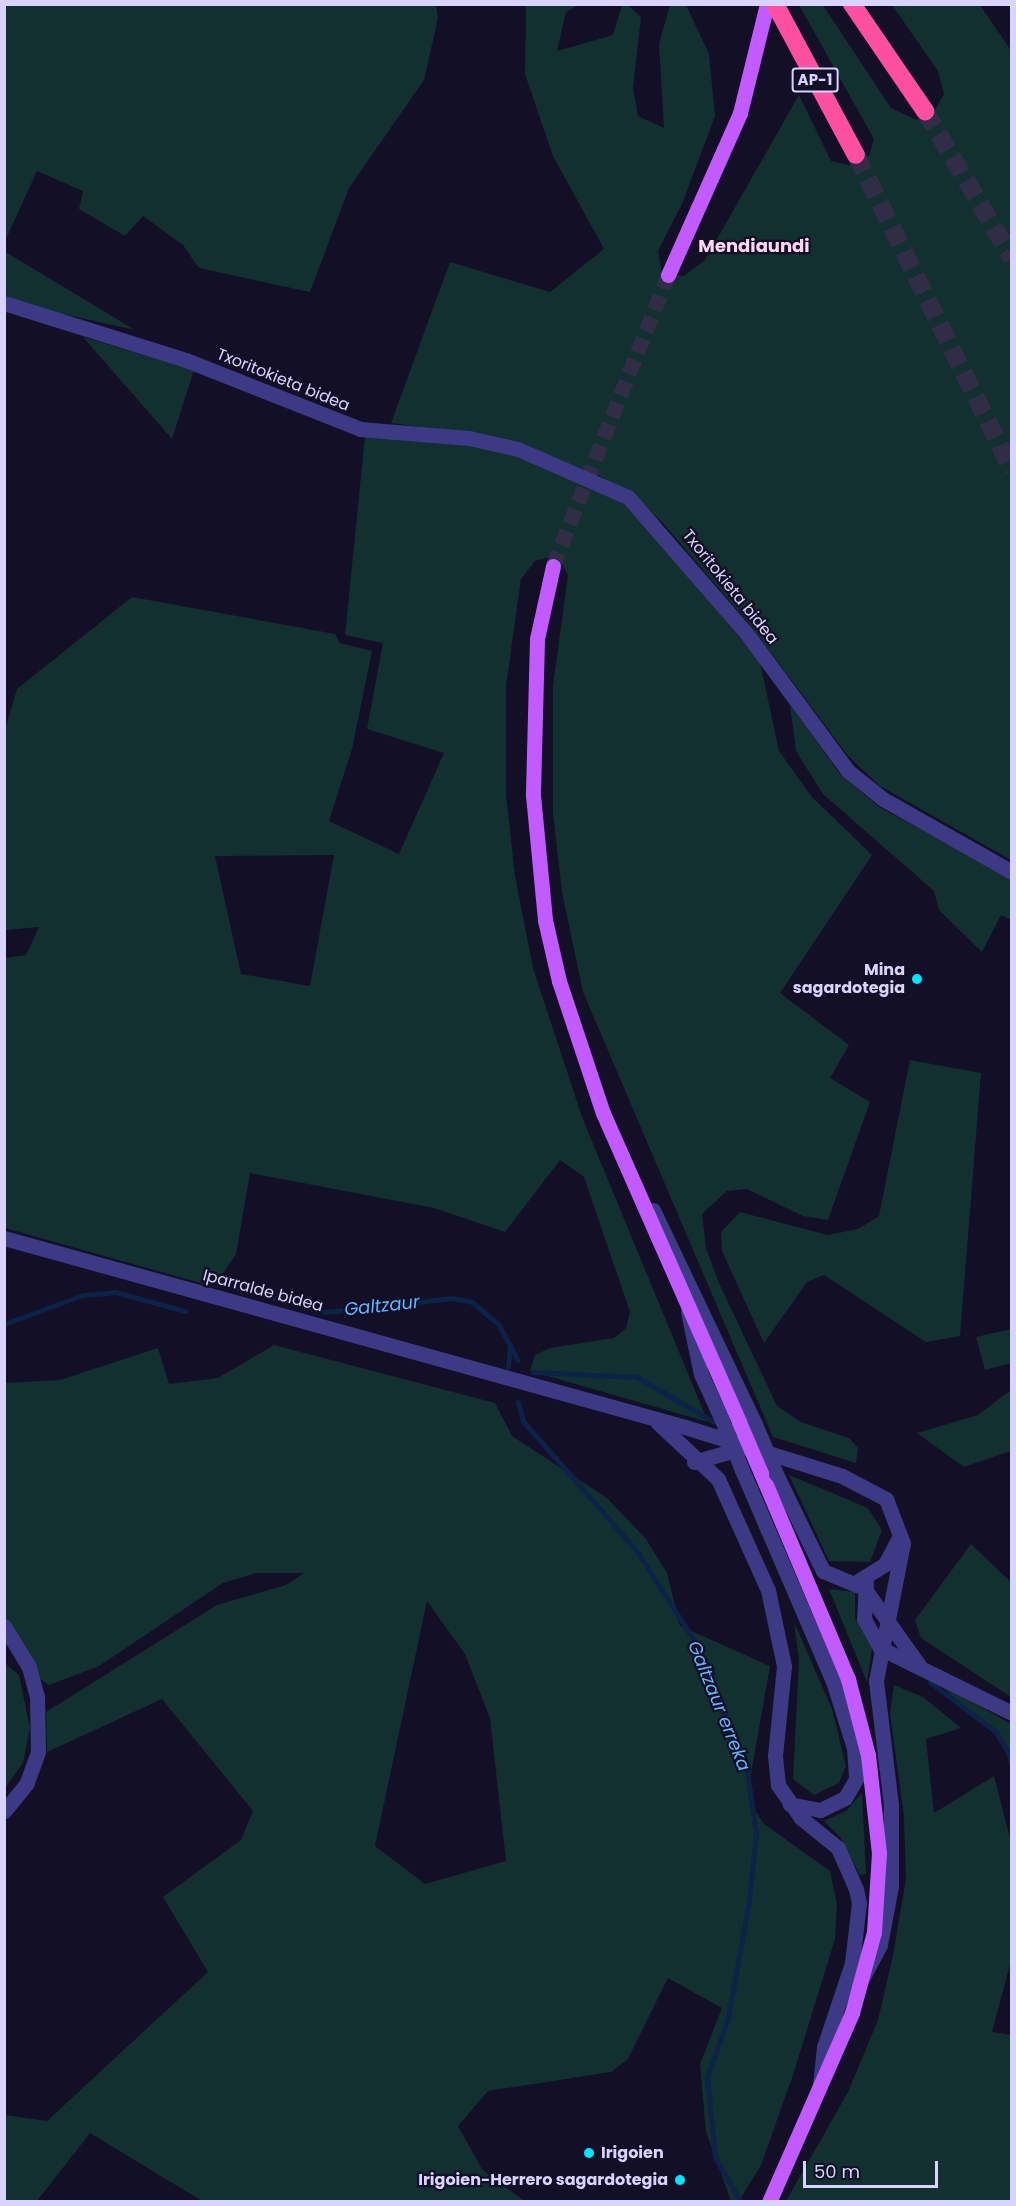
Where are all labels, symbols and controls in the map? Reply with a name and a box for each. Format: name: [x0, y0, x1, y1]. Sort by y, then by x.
road number: AP-1: [791, 68, 839, 92]
district label: Mendiaundi: [698, 235, 810, 257]
street label: Txoritokieta bidea: [214, 345, 352, 415]
street label: Txoritokieta bidea: [678, 526, 782, 648]
place label: Mina sagardotegia: [793, 960, 905, 998]
marker: Mina sagardotegia: [910, 972, 924, 986]
street label: Iparralde bidea: [201, 1266, 325, 1316]
water label: Galtzaur: [343, 1291, 421, 1321]
water label: Galtzaur erreka: [683, 1638, 755, 1774]
place label: Irigoien: [601, 2143, 664, 2163]
marker: Irigoien: [582, 2146, 596, 2160]
scale bar: [806, 2149, 941, 2187]
text: 50 m: [814, 2159, 860, 2184]
place label: Irigoien-Herrero sagardotegia: [418, 2170, 668, 2190]
marker: Irigoien-Herrero sagardotegia: [673, 2173, 687, 2187]

